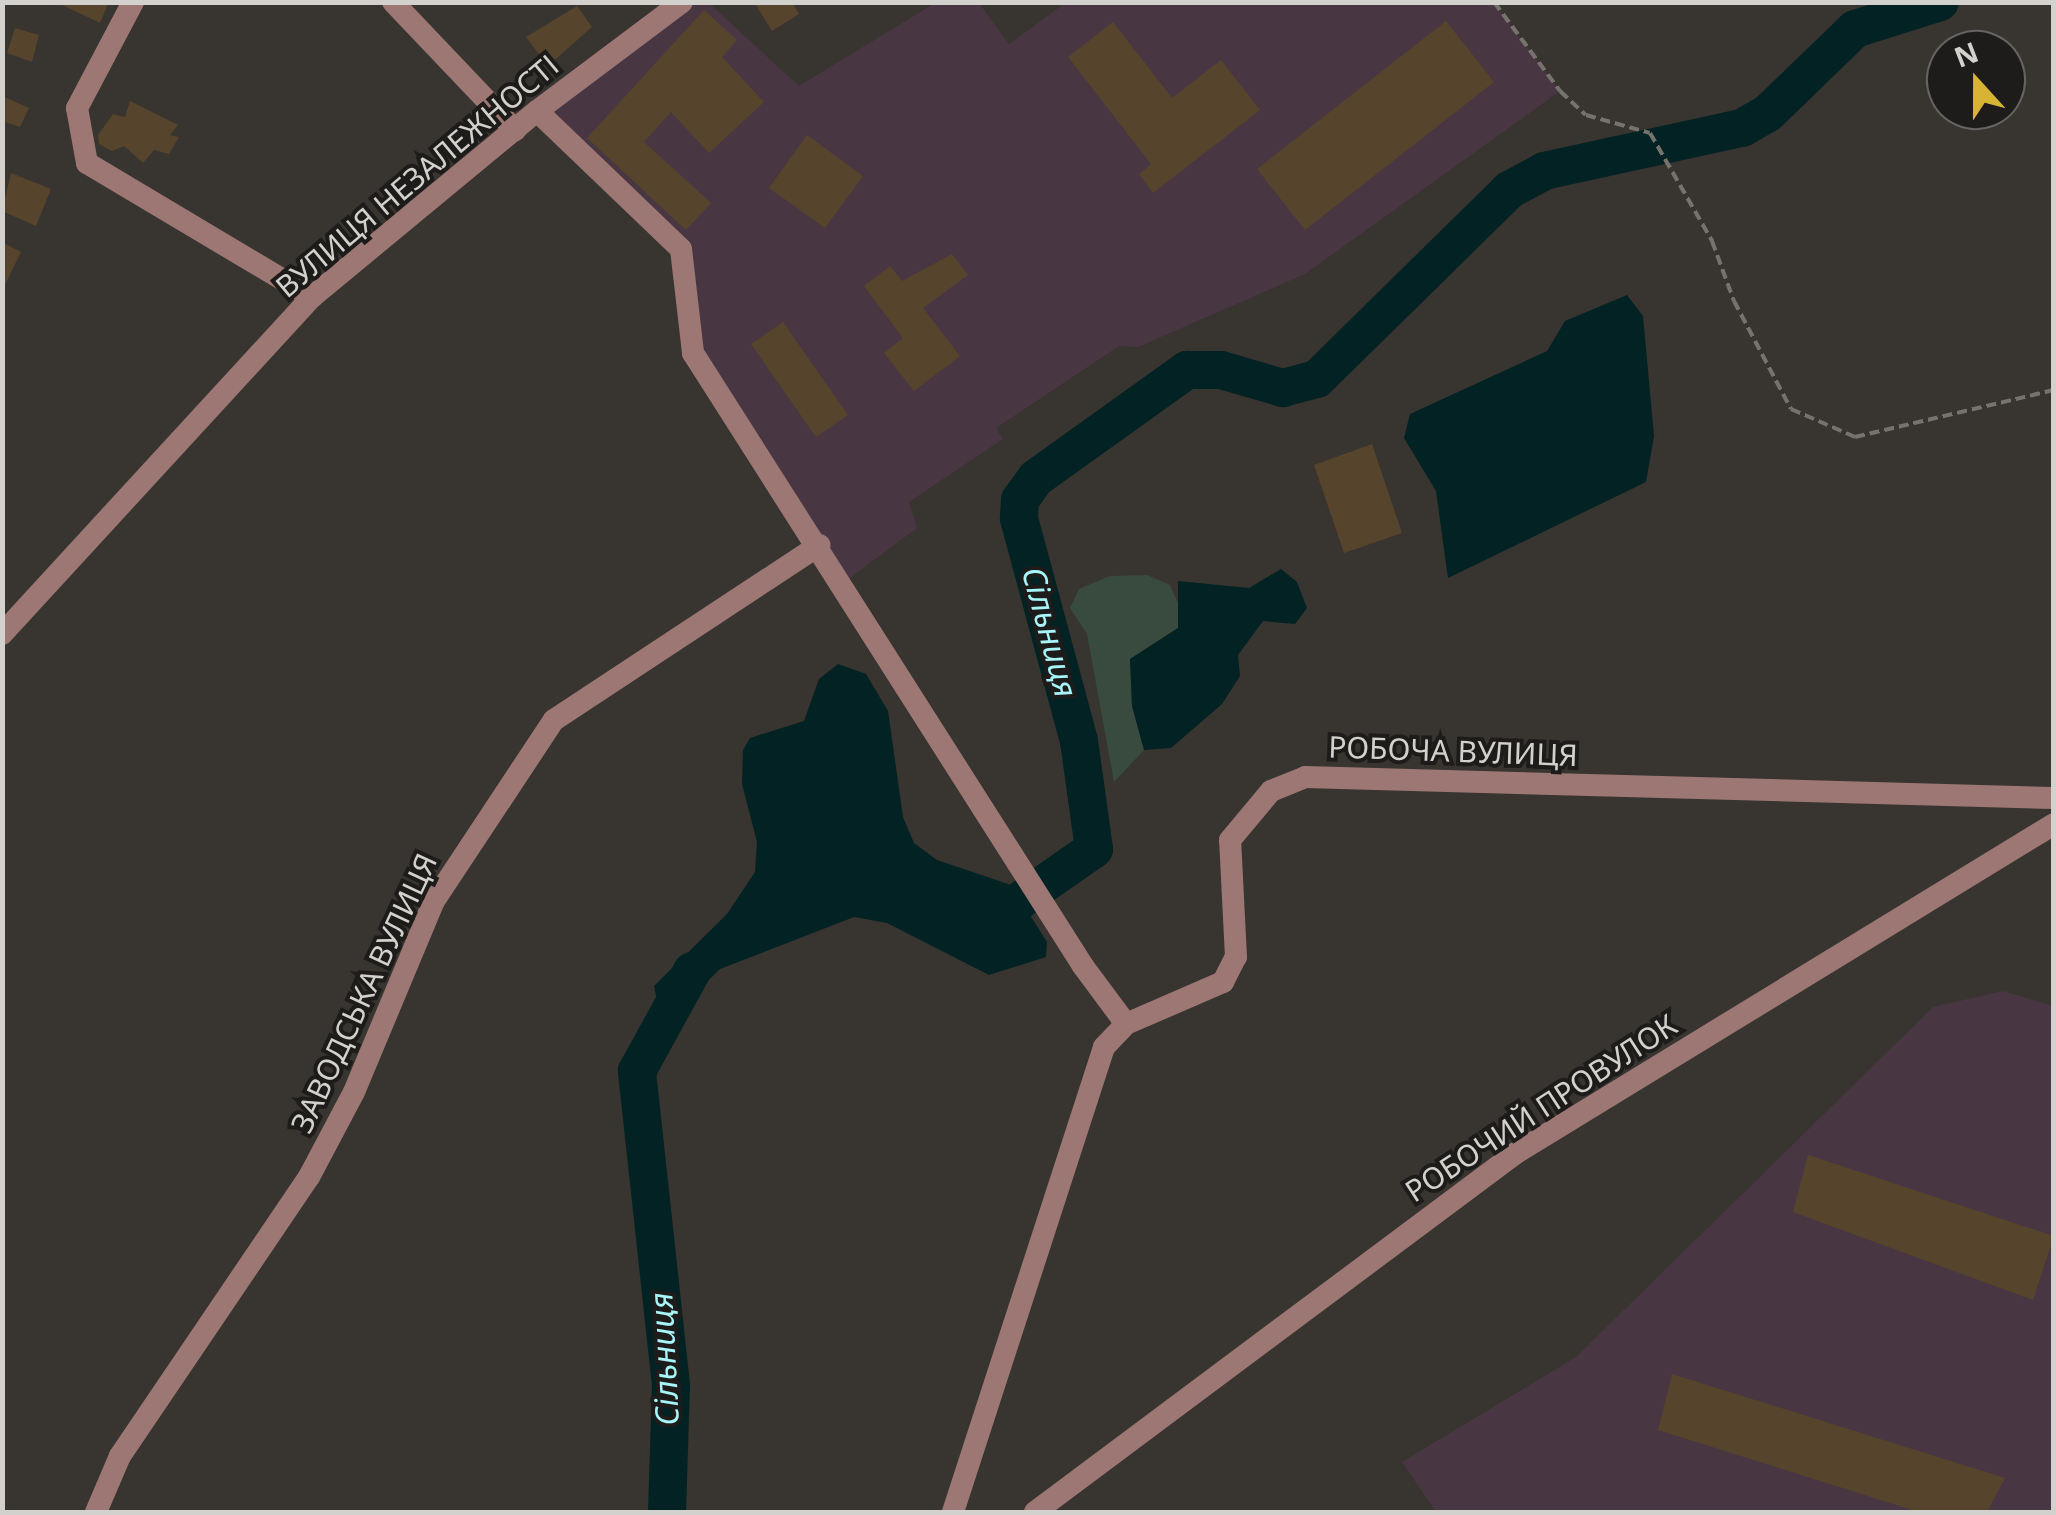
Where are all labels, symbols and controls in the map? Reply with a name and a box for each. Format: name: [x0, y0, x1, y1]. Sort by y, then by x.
north arrow: [1926, 30, 2026, 130]
text: N: [1949, 32, 1983, 76]
street label: ВУЛИЦЯ НЕЗАЛЕЖНОСТІ: [268, 47, 566, 305]
water label: Сільниця: [1014, 563, 1086, 701]
street label: РОБОЧА ВУЛИЦЯ: [1328, 729, 1578, 773]
street label: ЗАВОДСЬКА ВУЛИЦЯ: [284, 848, 444, 1138]
street label: РОБОЧИЙ ПРОВУЛОК: [1399, 1007, 1683, 1209]
water label: Сільниця: [641, 1291, 687, 1427]

